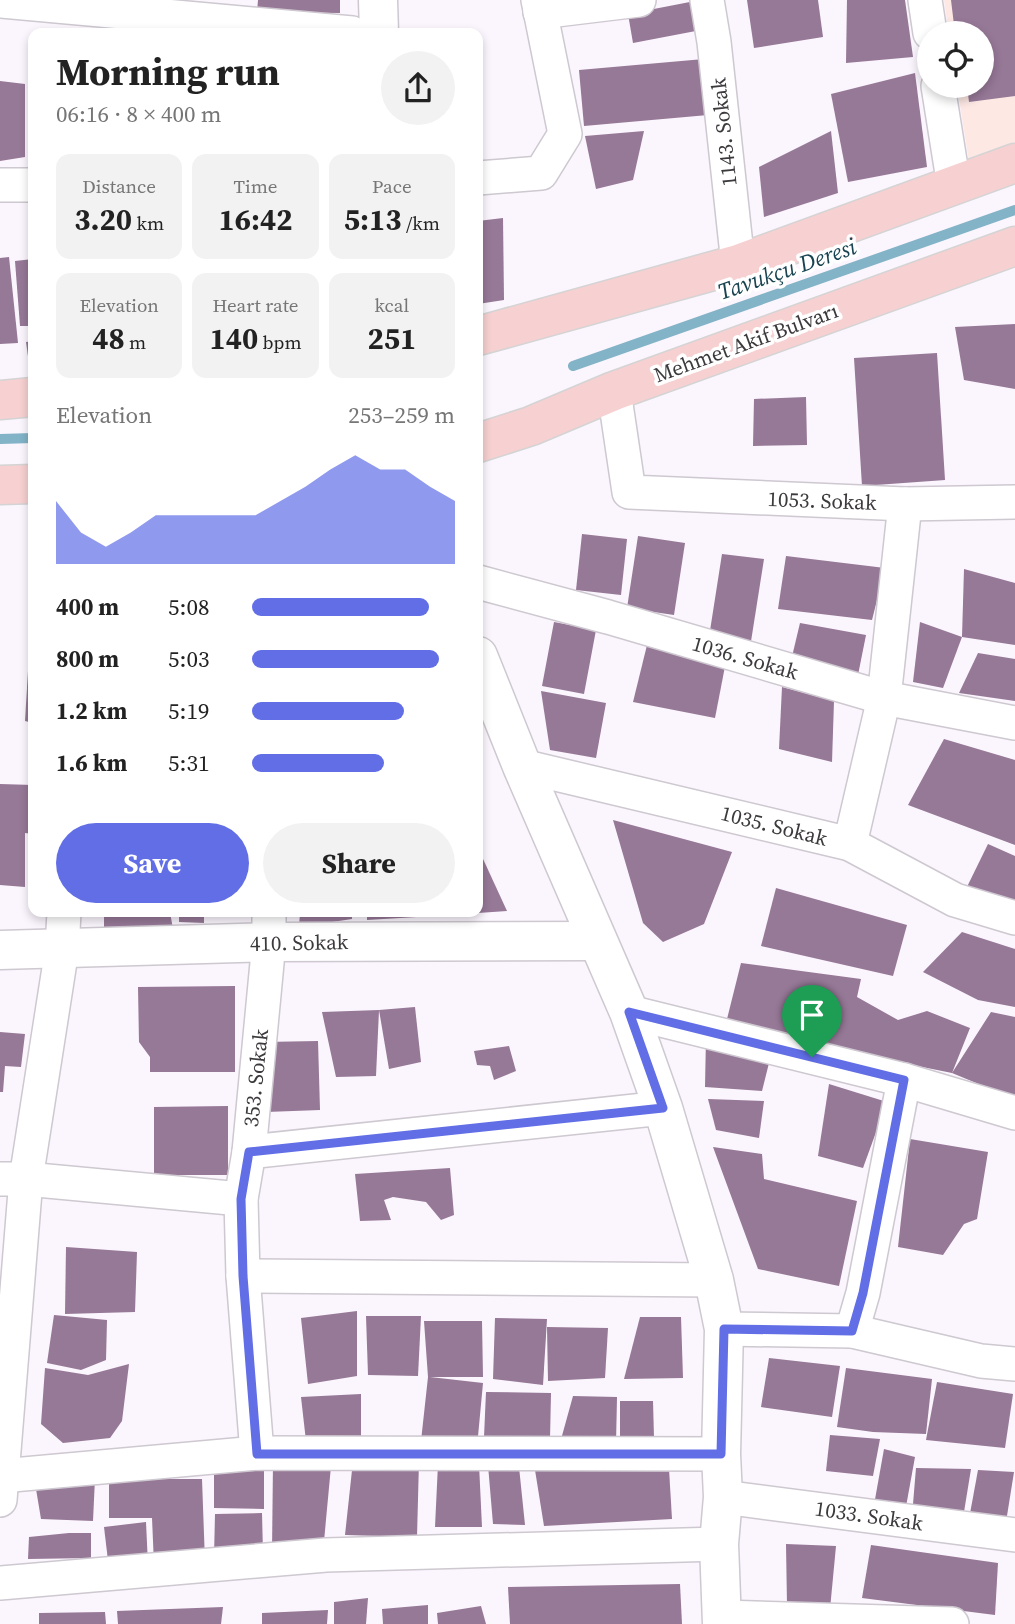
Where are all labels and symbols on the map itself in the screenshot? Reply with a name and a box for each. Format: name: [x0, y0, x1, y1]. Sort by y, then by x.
street label: 1143. Sokak: [703, 76, 744, 188]
water label: Tavukçu Deresi: [714, 230, 860, 308]
street label: Mehmet Akif Bulvarı: [650, 296, 842, 389]
street label: 1053. Sokak: [767, 484, 877, 517]
street label: 1036. Sokak: [689, 629, 802, 687]
street label: 1035. Sokak: [718, 798, 831, 853]
street label: 410. Sokak: [250, 927, 349, 958]
pin: [782, 985, 842, 1057]
street label: 353. Sokak: [236, 1027, 275, 1128]
street label: 1033. Sokak: [813, 1494, 926, 1538]

